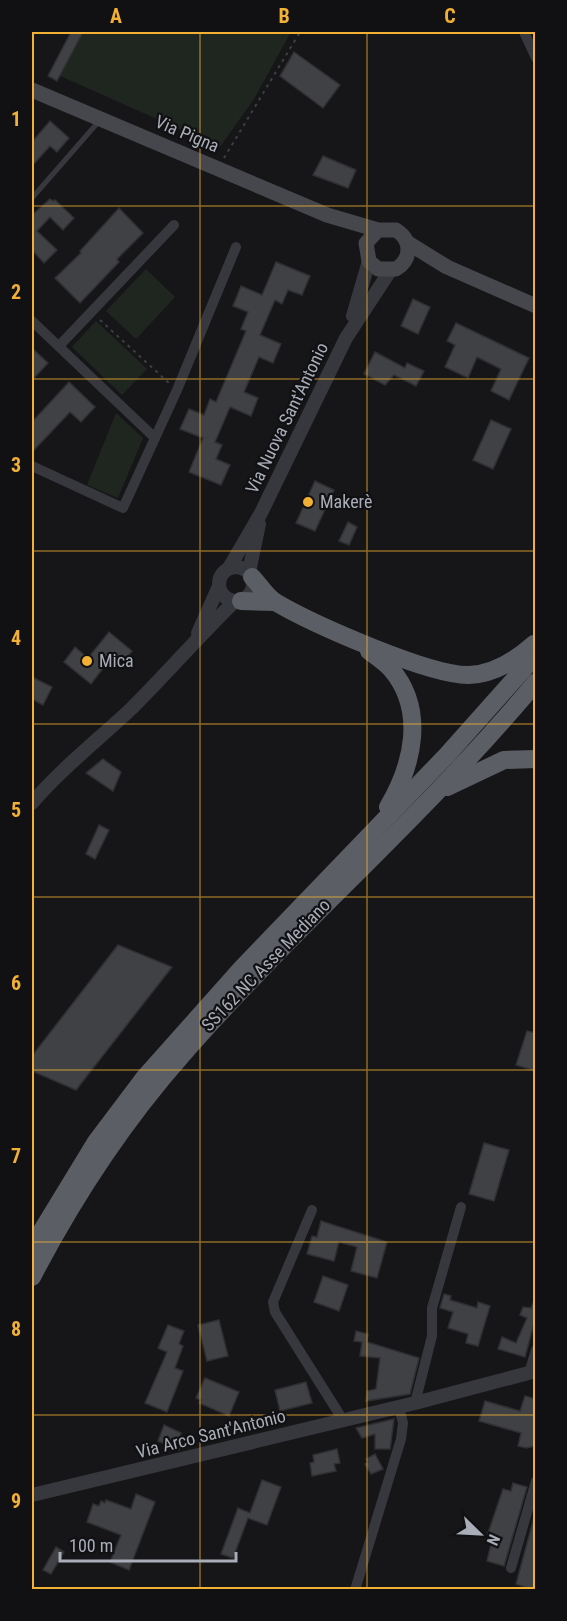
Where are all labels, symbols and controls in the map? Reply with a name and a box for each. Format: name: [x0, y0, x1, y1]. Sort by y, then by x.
text: A: [110, 4, 122, 28]
text: B: [278, 4, 290, 28]
text: C: [444, 4, 456, 28]
text: 1: [11, 107, 21, 131]
street label: Via Pigna: [152, 111, 222, 156]
text: 2: [11, 280, 21, 304]
street label: Via Nuova Sant'Antonio: [241, 339, 332, 497]
text: 3: [11, 453, 21, 477]
place label: Makerè: [320, 491, 372, 512]
marker: Makerè: [301, 495, 315, 509]
text: 4: [11, 626, 21, 650]
place label: Mica: [99, 650, 134, 671]
marker: Mica: [80, 654, 94, 668]
text: 5: [11, 798, 21, 822]
street label: SS162 NC Asse Mediano: [197, 894, 334, 1035]
text: 6: [11, 971, 21, 995]
text: 7: [11, 1144, 21, 1168]
text: 8: [11, 1317, 21, 1341]
street label: Via Arco Sant'Antonio: [134, 1405, 288, 1462]
text: 9: [11, 1489, 21, 1513]
north arrow: [450, 1504, 510, 1564]
scale bar: [60, 1525, 236, 1563]
text: N: [483, 1532, 504, 1548]
text: 100 m: [69, 1535, 113, 1556]

